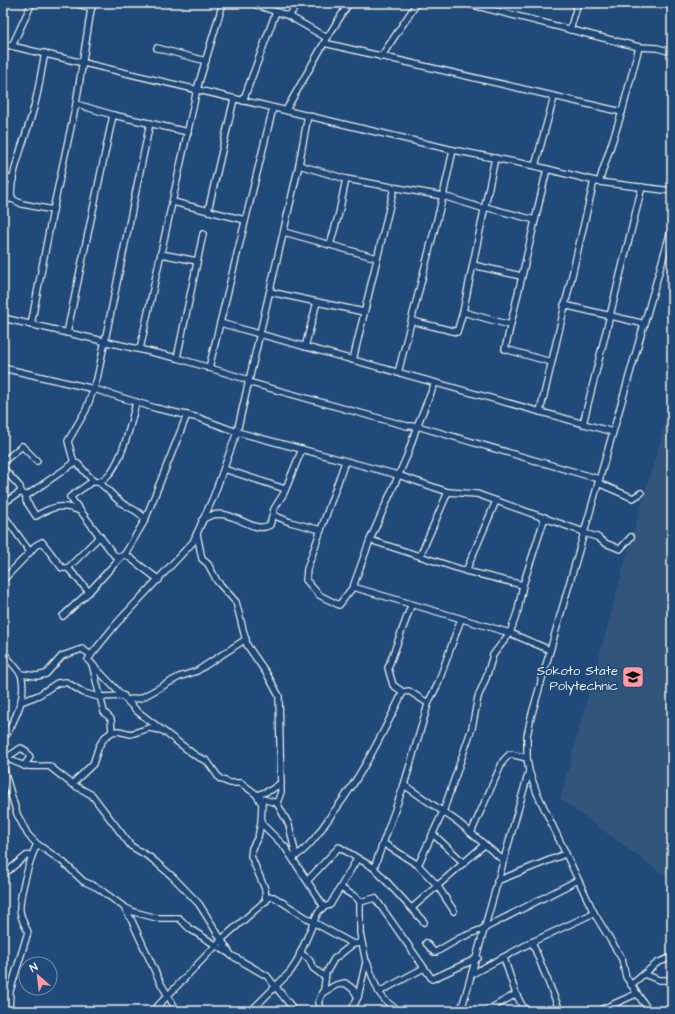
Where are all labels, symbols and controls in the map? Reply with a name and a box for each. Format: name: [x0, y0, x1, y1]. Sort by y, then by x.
place label: Sokoto State Polytechnic: [537, 662, 618, 696]
school or university icon: Sokoto State Polytechnic: [620, 664, 646, 690]
north arrow: [18, 956, 58, 996]
text: N: [27, 959, 40, 976]

